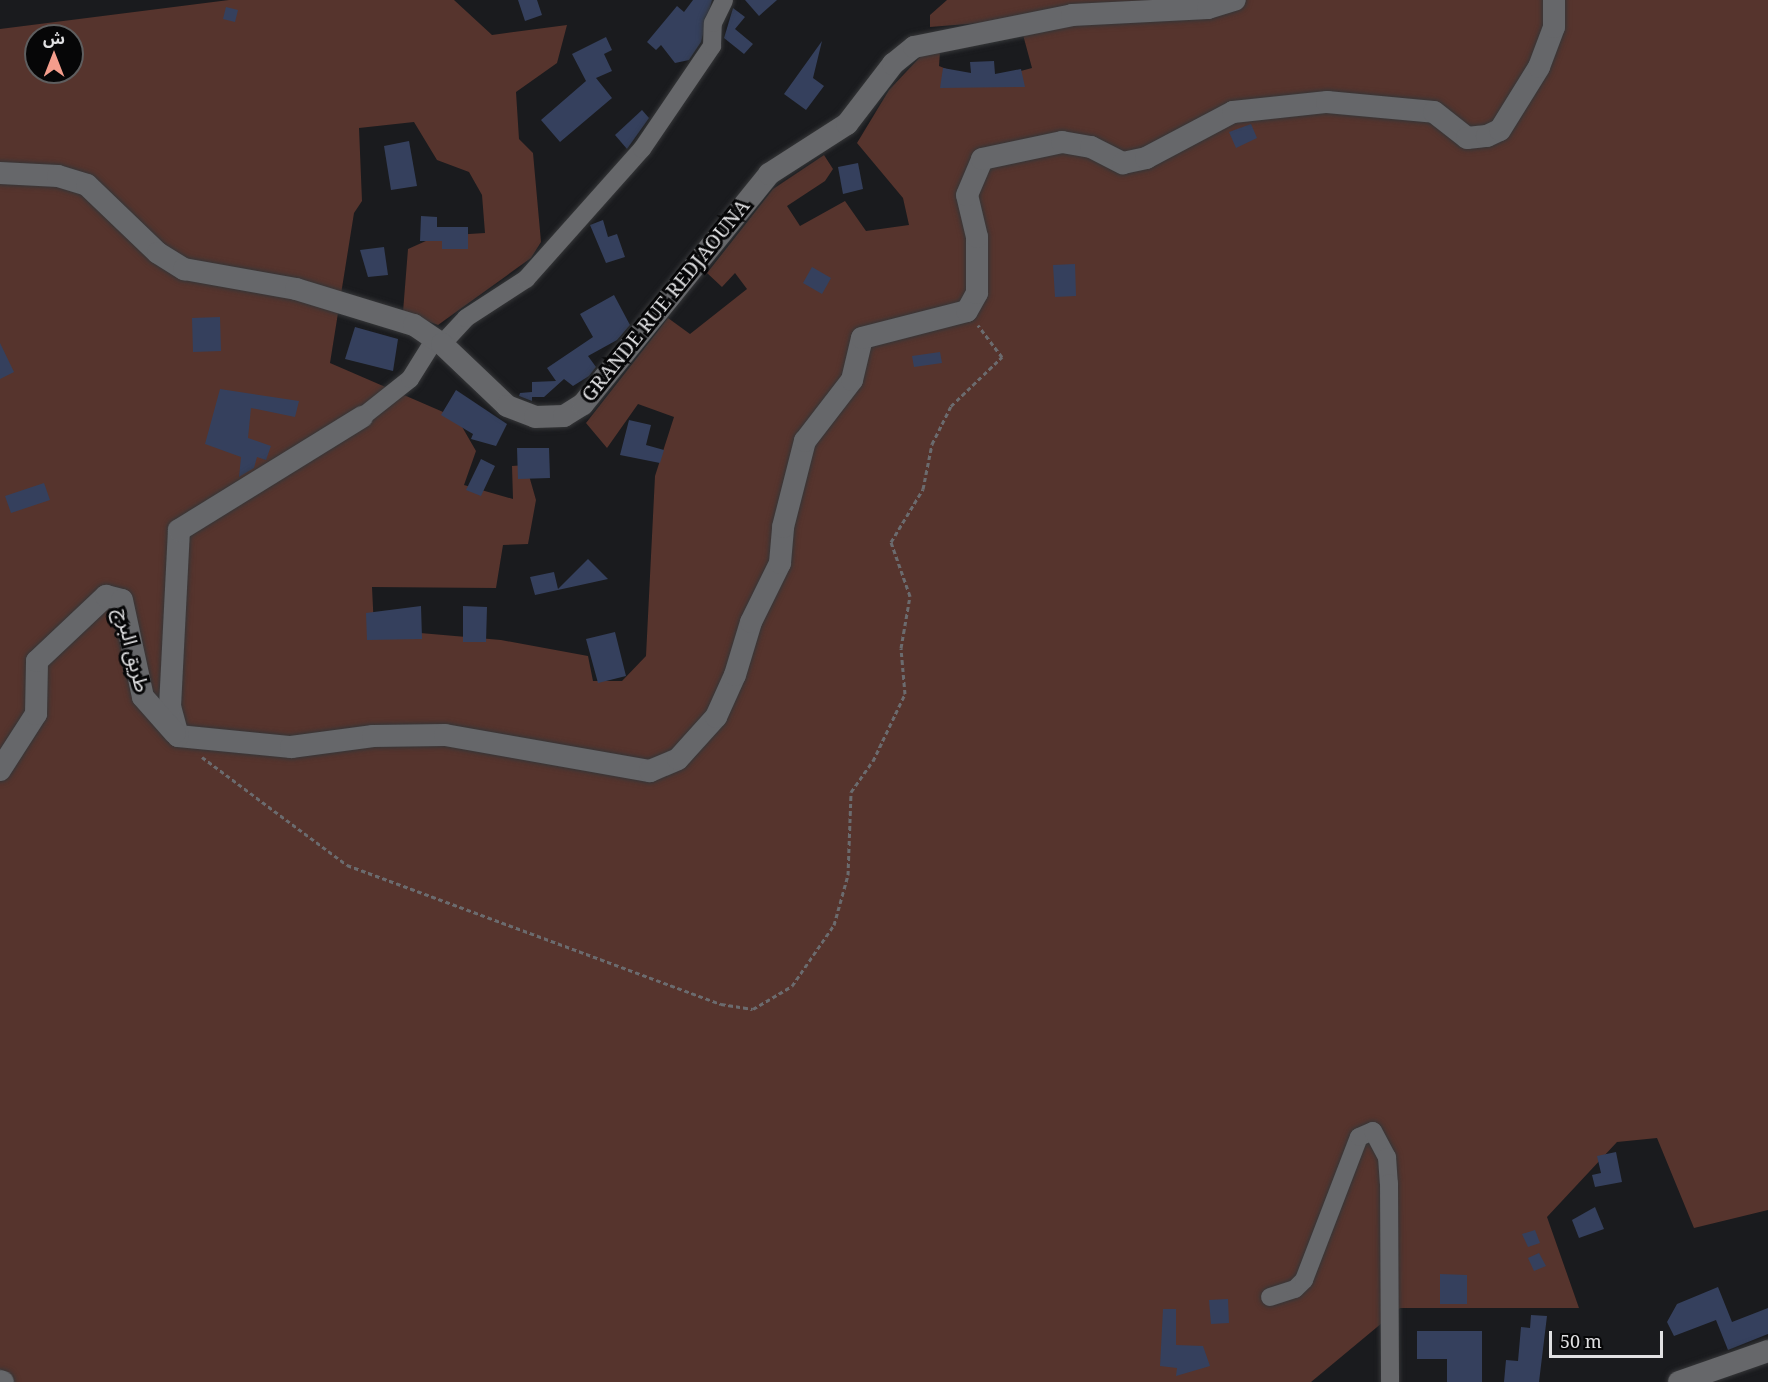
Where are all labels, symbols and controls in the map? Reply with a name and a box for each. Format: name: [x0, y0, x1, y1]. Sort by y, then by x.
north arrow: [24, 24, 84, 84]
text: ش: [43, 27, 65, 49]
street label: GRANDE RUE REDJAOUNA: [576, 194, 754, 406]
street label: طريق البرج: [111, 606, 155, 694]
scale bar: [1552, 1319, 1666, 1357]
text: 50 m: [1560, 1329, 1602, 1353]

